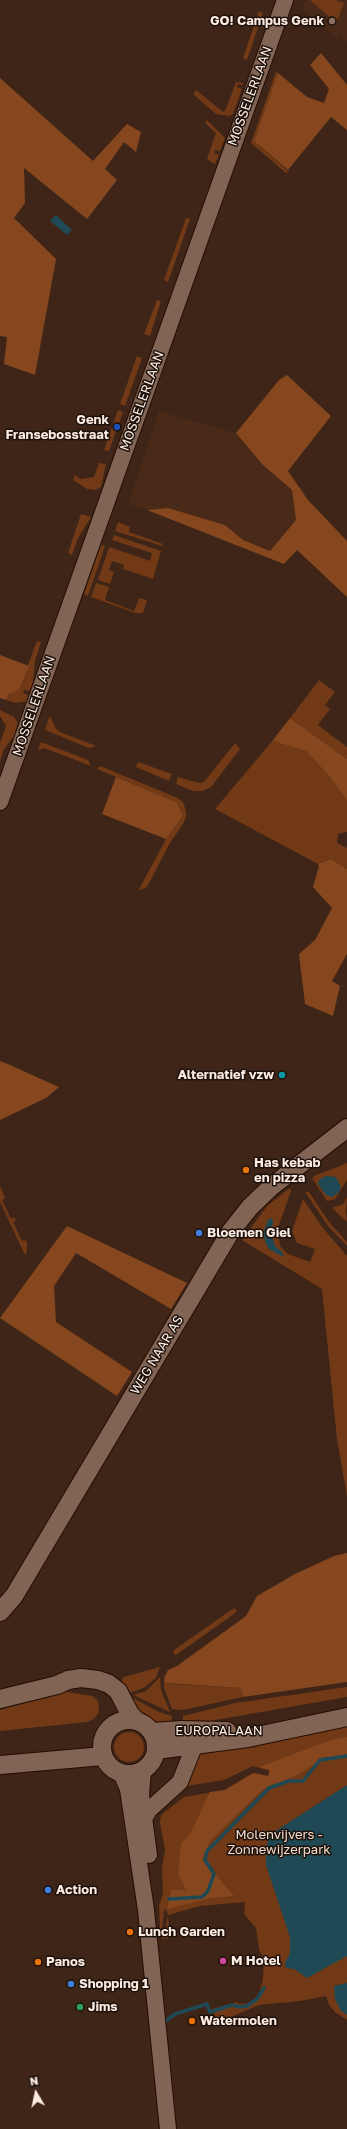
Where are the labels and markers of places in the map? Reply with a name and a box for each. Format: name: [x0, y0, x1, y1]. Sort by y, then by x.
place label: GO! Campus Genk: [210, 13, 324, 29]
marker: GO! Campus Genk: [327, 16, 337, 26]
place label: Genk Fransebosstraat: [5, 412, 109, 443]
marker: Genk Fransebosstraat: [112, 422, 122, 432]
place label: Alternatief vzw: [178, 1067, 274, 1083]
marker: Alternatief vzw: [277, 1070, 287, 1080]
place label: Has kebab en pizza: [254, 1155, 320, 1186]
marker: Has kebab en pizza: [241, 1165, 251, 1175]
place label: Bloemen Giel: [207, 1225, 291, 1241]
marker: Bloemen Giel: [194, 1228, 204, 1238]
place label: Action: [56, 1882, 97, 1898]
marker: Action: [43, 1885, 53, 1895]
place label: Lunch Garden: [138, 1924, 225, 1940]
marker: Lunch Garden: [125, 1927, 135, 1937]
place label: M Hotel: [231, 1953, 281, 1969]
place label: Panos: [46, 1954, 85, 1970]
marker: M Hotel: [218, 1956, 228, 1966]
marker: Panos: [33, 1957, 43, 1967]
place label: Shopping 1: [79, 1976, 149, 1992]
marker: Shopping 1: [66, 1979, 76, 1989]
place label: Jims: [88, 1999, 118, 2015]
marker: Jims: [75, 2002, 85, 2012]
place label: Watermolen: [200, 2013, 277, 2029]
marker: Watermolen: [187, 2016, 197, 2026]

